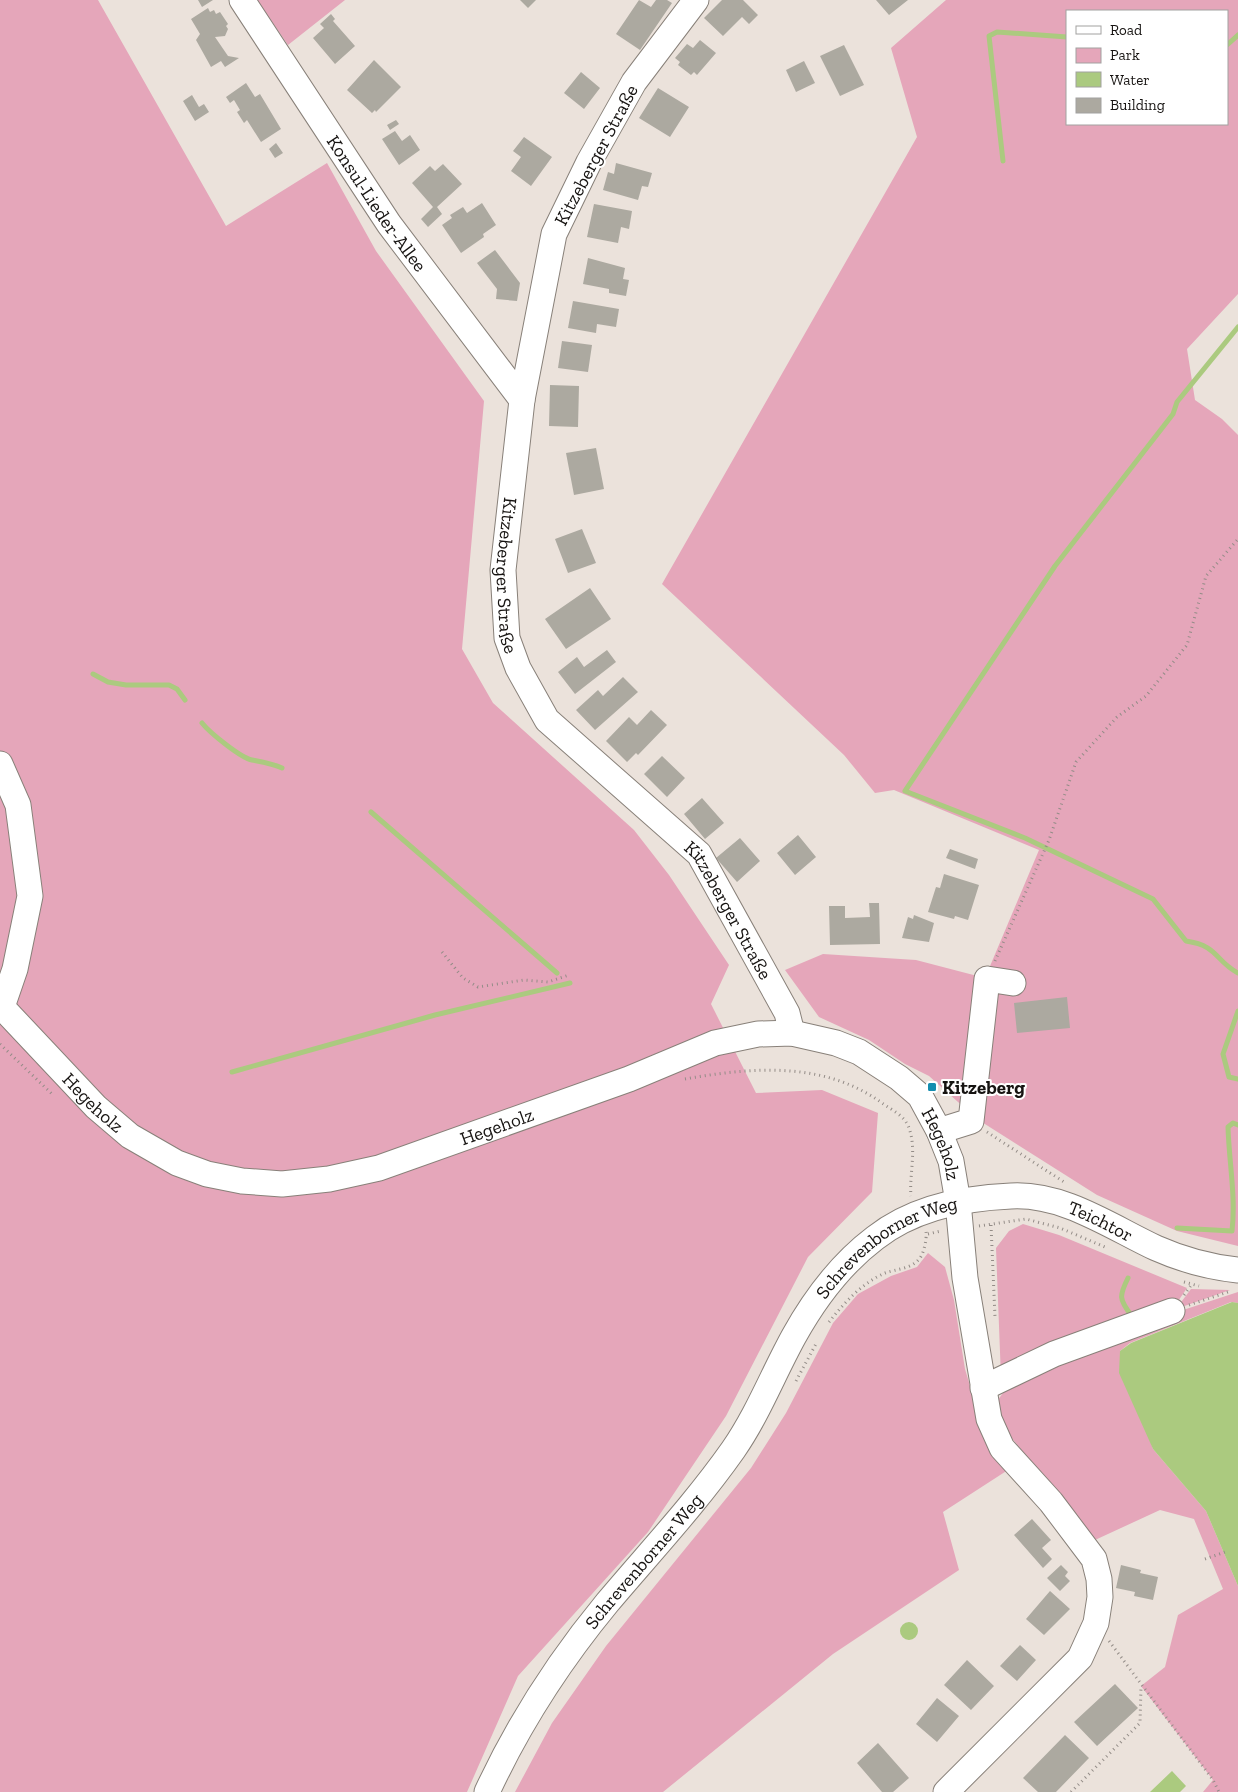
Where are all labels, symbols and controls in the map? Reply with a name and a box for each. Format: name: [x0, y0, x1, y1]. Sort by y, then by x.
legend: [1066, 10, 1228, 125]
text: Road: [1110, 21, 1143, 39]
text: Park: [1110, 46, 1140, 64]
text: Water: [1110, 71, 1150, 89]
street label: Kitzeberger Straße: [549, 81, 643, 229]
text: Building: [1110, 96, 1165, 114]
street label: Konsul-Lieder-Allee: [322, 130, 432, 276]
street label: Kitzeberger Straße: [491, 496, 523, 656]
street label: Kitzeberger Straße: [680, 835, 777, 983]
street label: Hegeholz: [58, 1068, 129, 1137]
place label: Kitzeberg: [942, 1076, 1025, 1099]
marker: Kitzeberg: [926, 1081, 938, 1093]
street label: Hegeholz: [457, 1102, 537, 1150]
street label: Hegeholz: [917, 1104, 966, 1182]
street label: Schrevenborner Weg: [810, 1191, 960, 1303]
street label: Teichtor: [1065, 1195, 1137, 1246]
street label: Schrevenborner Weg: [579, 1488, 708, 1633]

